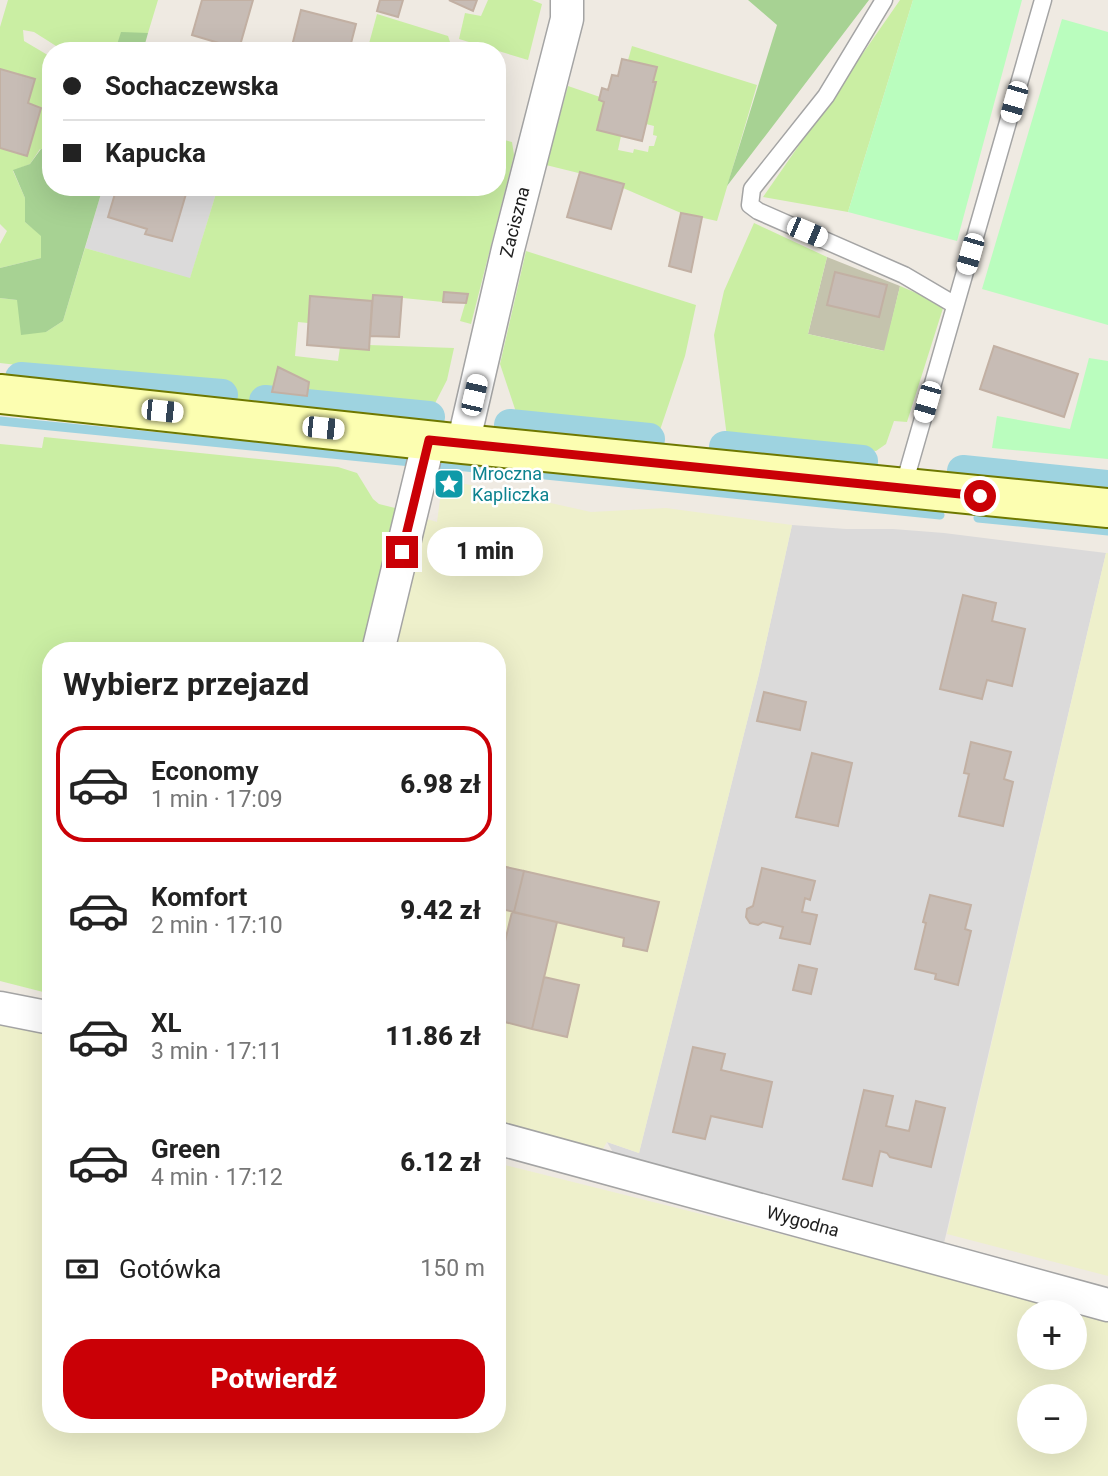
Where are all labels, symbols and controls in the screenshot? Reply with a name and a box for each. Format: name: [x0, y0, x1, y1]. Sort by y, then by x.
text: Sochaczewska: [105, 71, 279, 101]
car: [999, 79, 1030, 125]
text: Kapucka: [105, 138, 206, 168]
street label: Zaciszna: [495, 184, 534, 259]
car: [784, 214, 831, 250]
car: [955, 231, 986, 277]
car: [460, 372, 489, 418]
car: [912, 379, 943, 425]
car: [141, 398, 184, 424]
car: [302, 415, 345, 441]
place label: Mroczna Kapliczka: [472, 463, 549, 505]
place icon: Mroczna Kapliczka: [432, 467, 466, 501]
route start: [964, 480, 996, 512]
callout: 1 min: [426, 528, 542, 576]
route end: [386, 536, 418, 568]
text: 1 min: [456, 538, 514, 565]
text: Wybierz przejazd: [63, 665, 309, 703]
icon: car: [67, 753, 130, 816]
text: Economy: [151, 756, 258, 786]
text: 6.98 zł: [400, 769, 481, 799]
text: 1 min · 17:09: [151, 786, 283, 813]
icon: car: [67, 879, 130, 942]
text: Komfort: [151, 882, 247, 912]
text: 9.42 zł: [400, 895, 481, 925]
text: 2 min · 17:10: [151, 912, 283, 939]
icon: car: [67, 1005, 130, 1068]
text: XL: [151, 1008, 182, 1038]
text: 11.86 zł: [385, 1021, 481, 1051]
text: 3 min · 17:11: [151, 1038, 283, 1065]
icon: car: [67, 1131, 130, 1194]
text: Green: [151, 1134, 221, 1164]
text: 6.12 zł: [400, 1147, 481, 1177]
text: 4 min · 17:12: [151, 1164, 283, 1191]
street label: Wygodna: [764, 1201, 842, 1241]
icon: cash: [63, 1250, 101, 1288]
text: Gotówka: [119, 1254, 221, 1284]
text: 150 m: [420, 1255, 485, 1282]
map controls: [1017, 1300, 1087, 1454]
button: +: [1017, 1300, 1087, 1370]
button: Potwierdź: [63, 1339, 485, 1419]
button: −: [1017, 1384, 1087, 1454]

